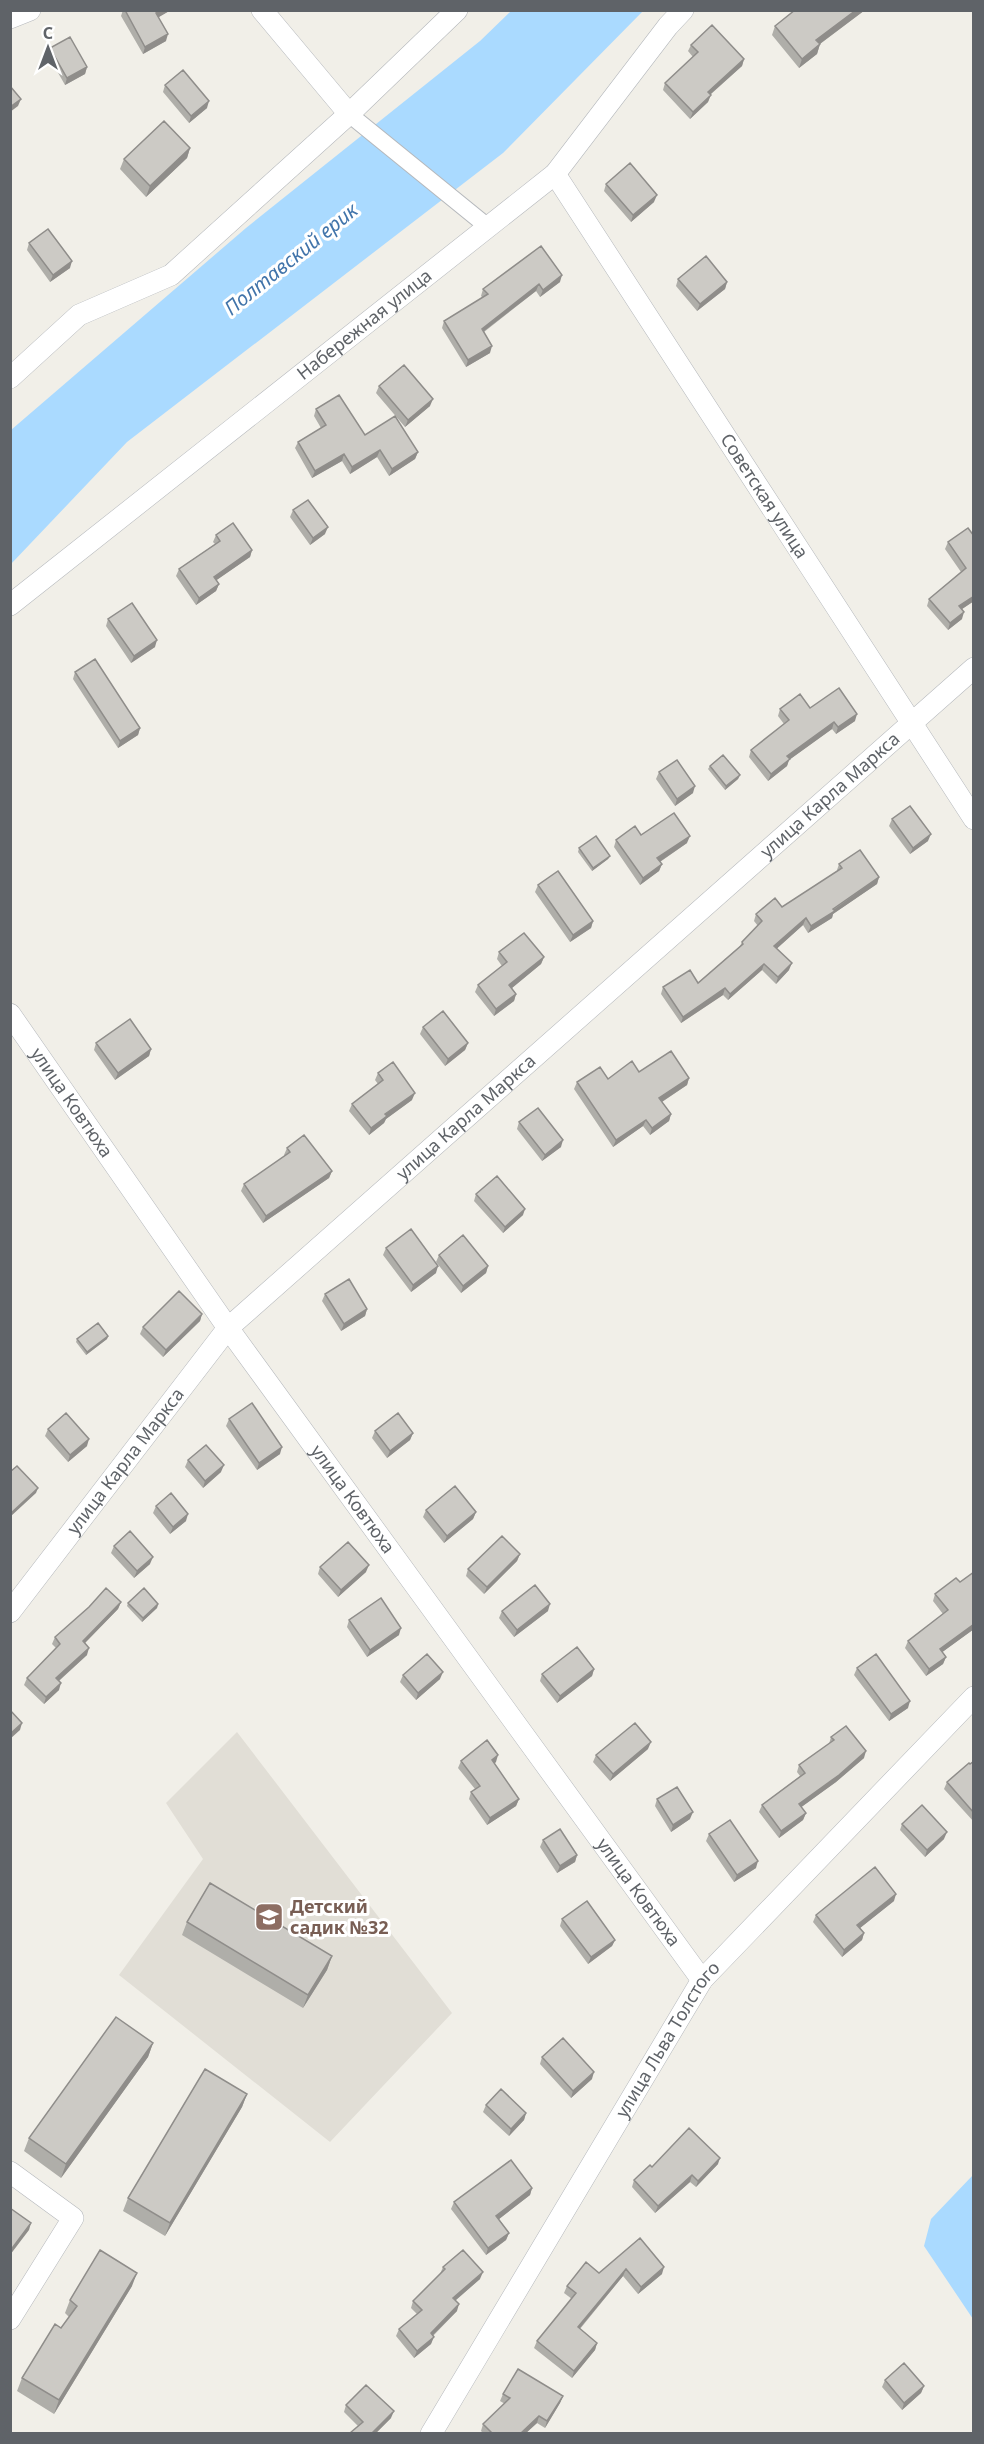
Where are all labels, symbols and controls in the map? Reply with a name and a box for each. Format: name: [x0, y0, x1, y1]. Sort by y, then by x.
north arrow: [18, 18, 78, 78]
text: С: [43, 22, 53, 44]
water label: Полтавский ерик: [218, 196, 364, 321]
street label: Набережная улица: [292, 263, 436, 385]
street label: Советская улица: [716, 428, 814, 563]
street label: улица Карла Маркса: [755, 726, 904, 863]
street label: улица Ковтюха: [26, 1042, 119, 1162]
street label: улица Карла Маркса: [391, 1048, 540, 1185]
street label: улица Карла Маркса: [61, 1383, 189, 1539]
street label: улица Ковтюха: [306, 1440, 401, 1558]
street label: улица Ковтюха: [592, 1833, 687, 1951]
place label: Детский садик №32: [290, 1894, 389, 1939]
school or university icon: Детский садик №32: [253, 1901, 285, 1933]
street label: улица Льва Толстого: [610, 1956, 725, 2122]

